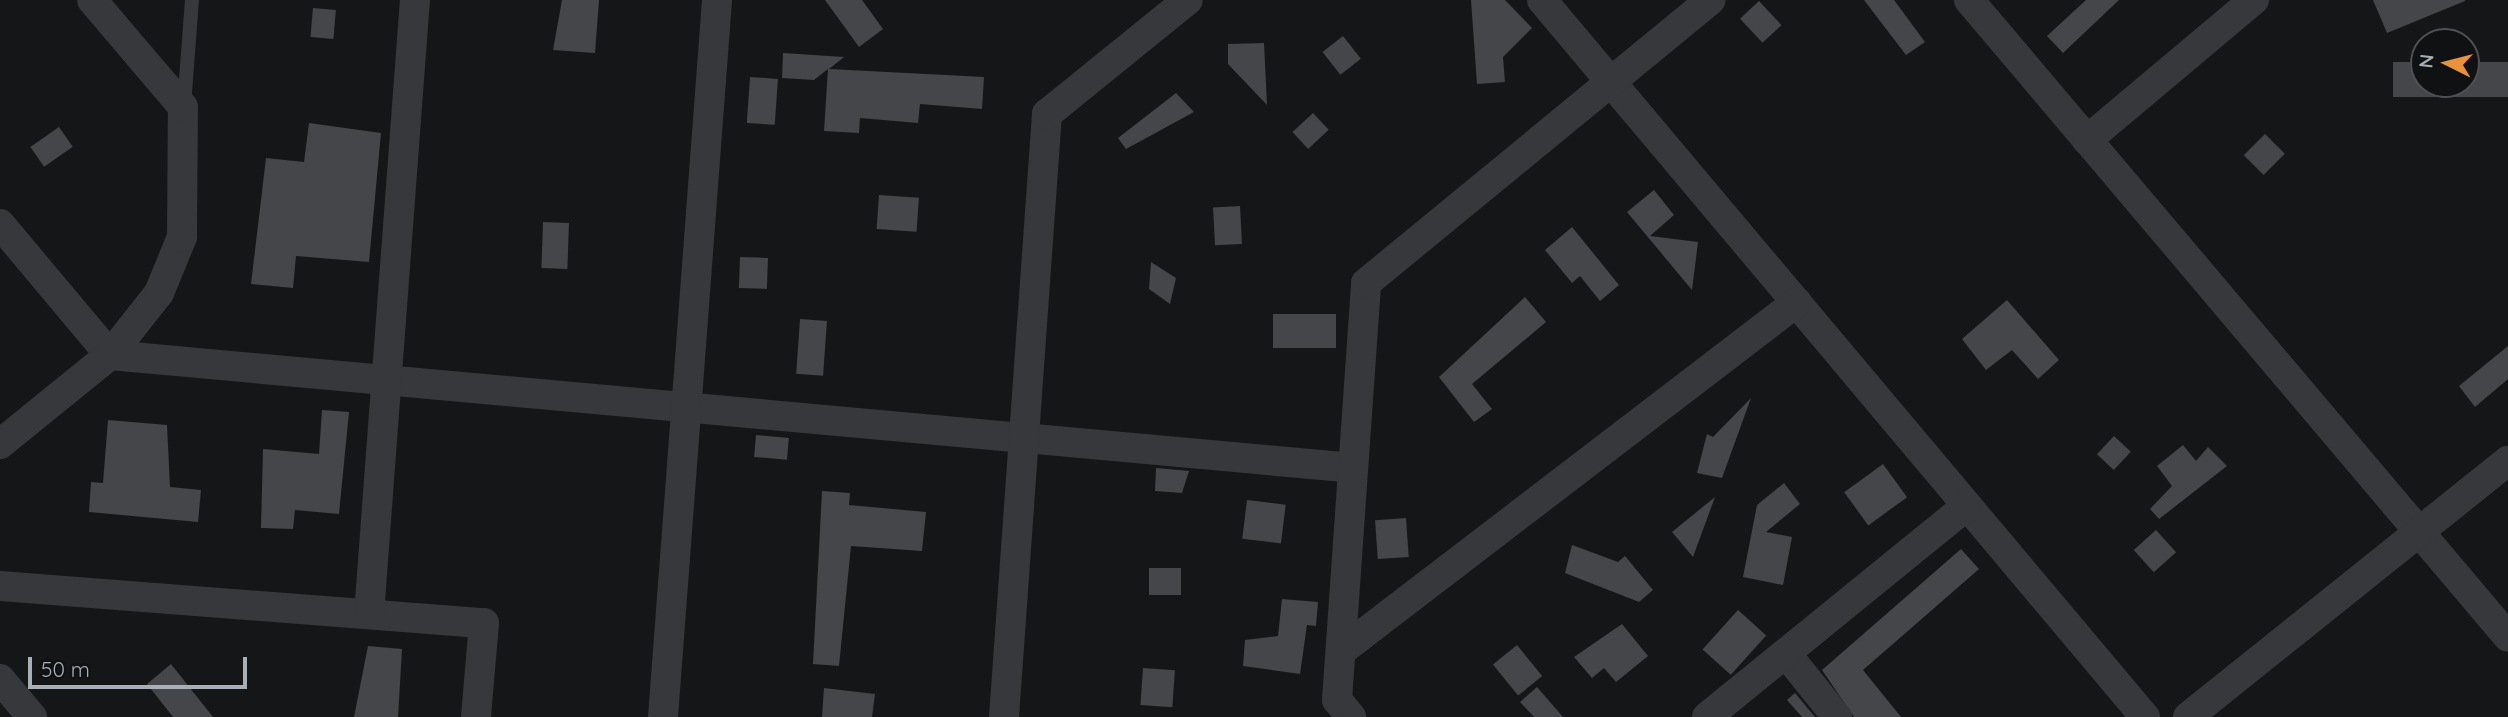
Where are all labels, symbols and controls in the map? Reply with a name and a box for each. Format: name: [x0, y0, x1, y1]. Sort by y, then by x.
north arrow: [2410, 28, 2480, 98]
text: N: [2413, 53, 2439, 69]
scale bar: [32, 644, 250, 688]
text: 50 m: [41, 656, 90, 682]

